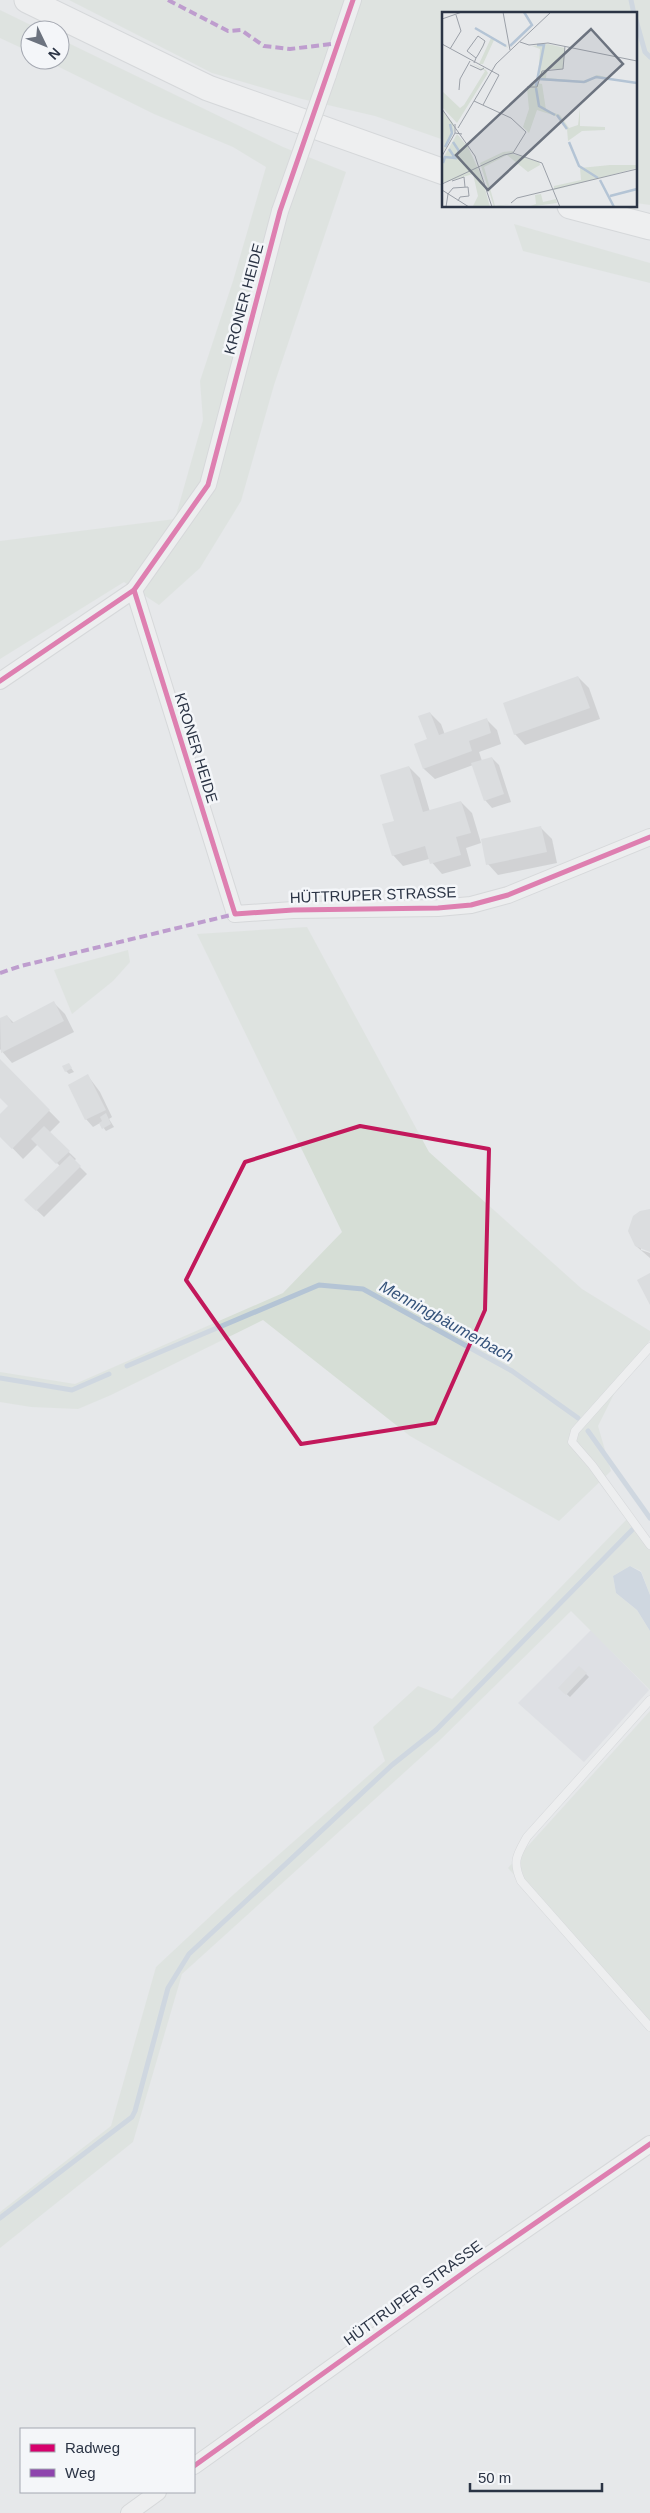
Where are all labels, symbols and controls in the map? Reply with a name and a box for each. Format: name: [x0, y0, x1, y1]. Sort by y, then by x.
inset map: [442, 12, 638, 208]
north arrow: [20, 20, 70, 70]
text: N: [45, 45, 64, 63]
street label: KRONER HEIDE: [221, 242, 267, 356]
street label: KRONER HEIDE: [172, 691, 221, 805]
street label: HÜTTRUPER STRASSE: [289, 883, 457, 906]
water label: Menningbäumerbach: [377, 1278, 517, 1365]
street label: HÜTTRUPER STRASSE: [340, 2237, 485, 2348]
legend: [20, 2428, 195, 2493]
text: Radweg: [65, 2439, 120, 2456]
scale bar: [470, 2460, 602, 2492]
text: Weg: [65, 2464, 96, 2481]
text: 50 m: [478, 2469, 511, 2486]

